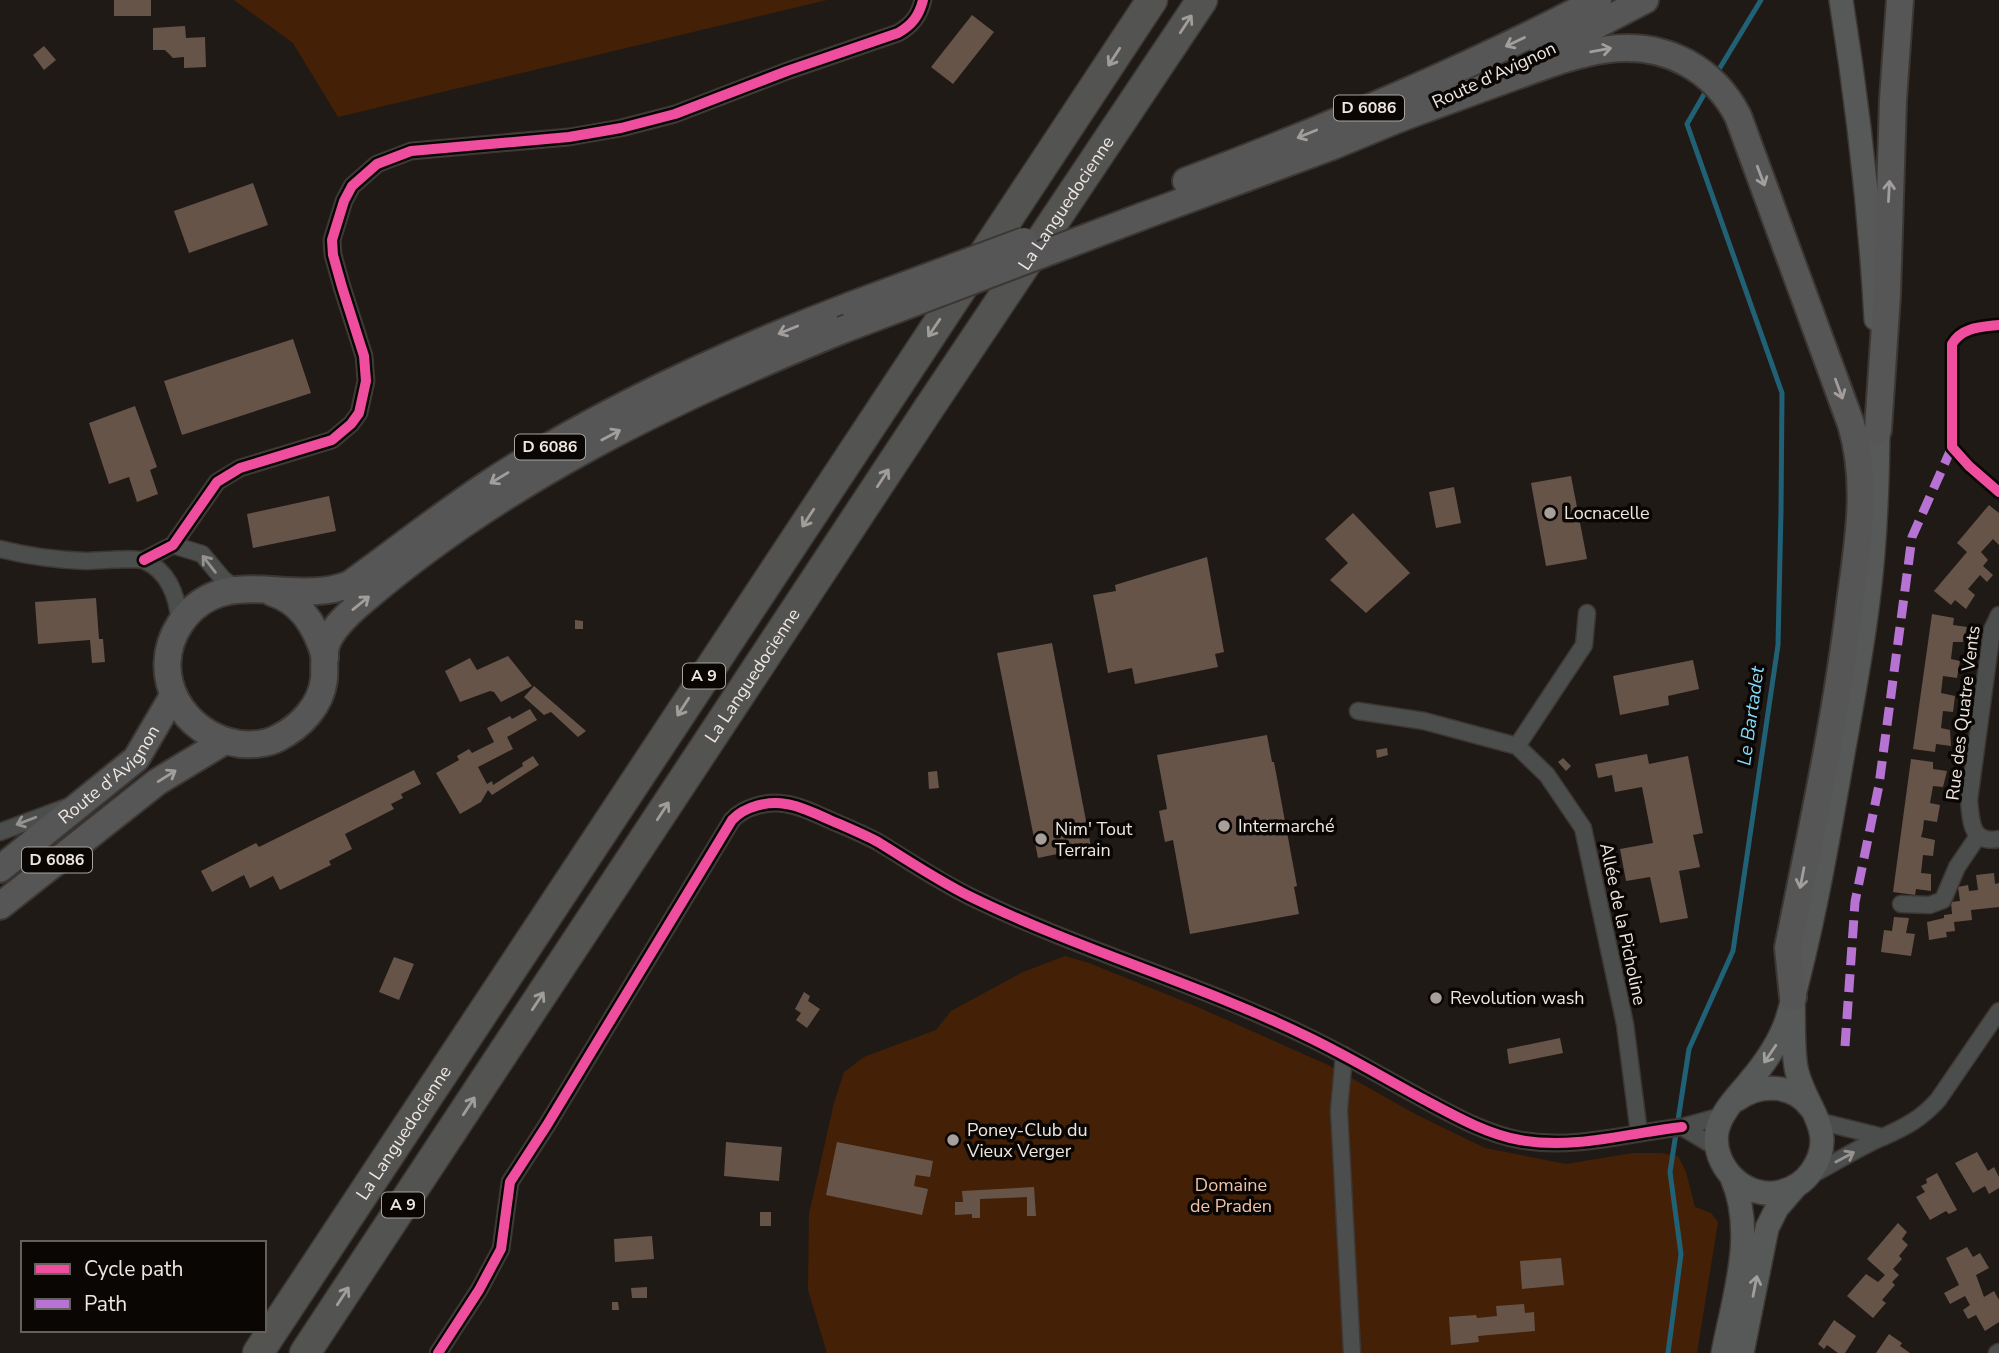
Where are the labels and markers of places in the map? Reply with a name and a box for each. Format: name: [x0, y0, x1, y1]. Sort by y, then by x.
place label: Locnacelle: [1564, 501, 1650, 525]
marker: Locnacelle: [1542, 505, 1558, 521]
place label: Intermarché: [1238, 814, 1334, 838]
place label: Nim' Tout Terrain: [1055, 817, 1133, 862]
marker: Intermarché: [1216, 818, 1232, 834]
marker: Nim' Tout Terrain: [1033, 831, 1049, 847]
place label: Revolution wash: [1450, 986, 1585, 1010]
marker: Revolution wash: [1428, 990, 1444, 1006]
place label: Poney-Club du Vieux Verger: [966, 1118, 1087, 1163]
marker: Poney-Club du Vieux Verger: [945, 1132, 961, 1148]

